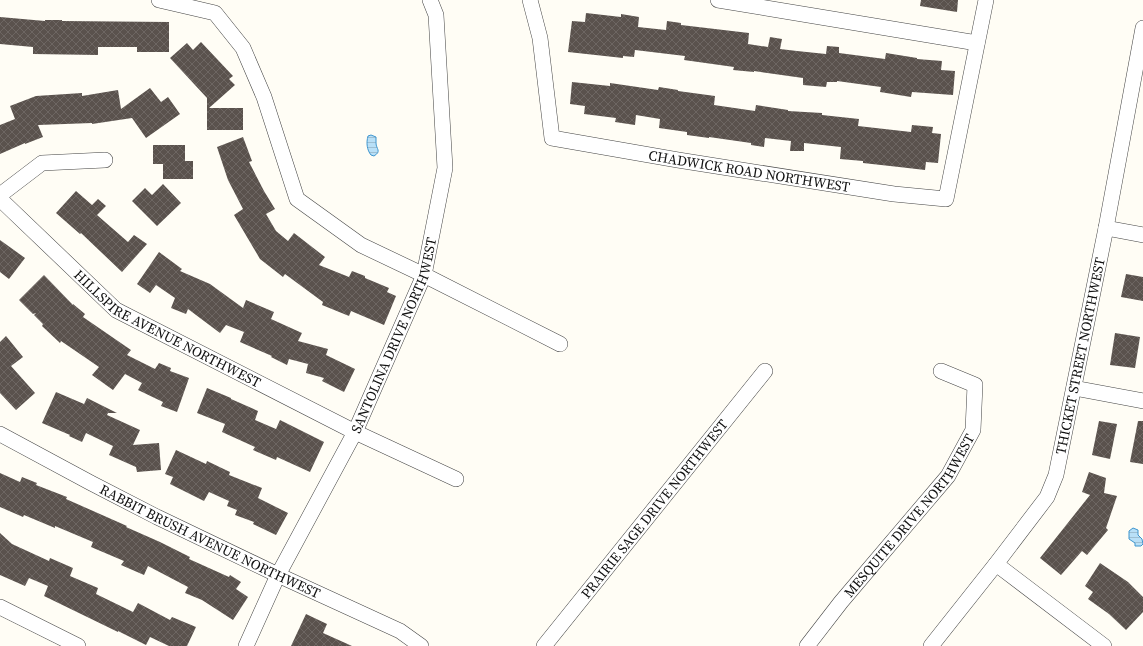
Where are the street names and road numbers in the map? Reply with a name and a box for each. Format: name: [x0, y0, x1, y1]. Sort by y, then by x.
street label: CHADWICK ROAD NORTHWEST: [647, 145, 852, 197]
street label: SANTOLINA DRIVE NORTHWEST: [346, 235, 441, 436]
street label: THICKET STREET NORTHWEST: [1050, 255, 1110, 456]
street label: HILLSPIRE AVENUE NORTHWEST: [70, 265, 265, 393]
street label: PRAIRIE SAGE DRIVE NORTHWEST: [576, 415, 733, 603]
street label: MESQUITE DRIVE NORTHWEST: [839, 430, 979, 602]
street label: RABBIT BRUSH AVENUE NORTHWEST: [96, 479, 324, 603]

